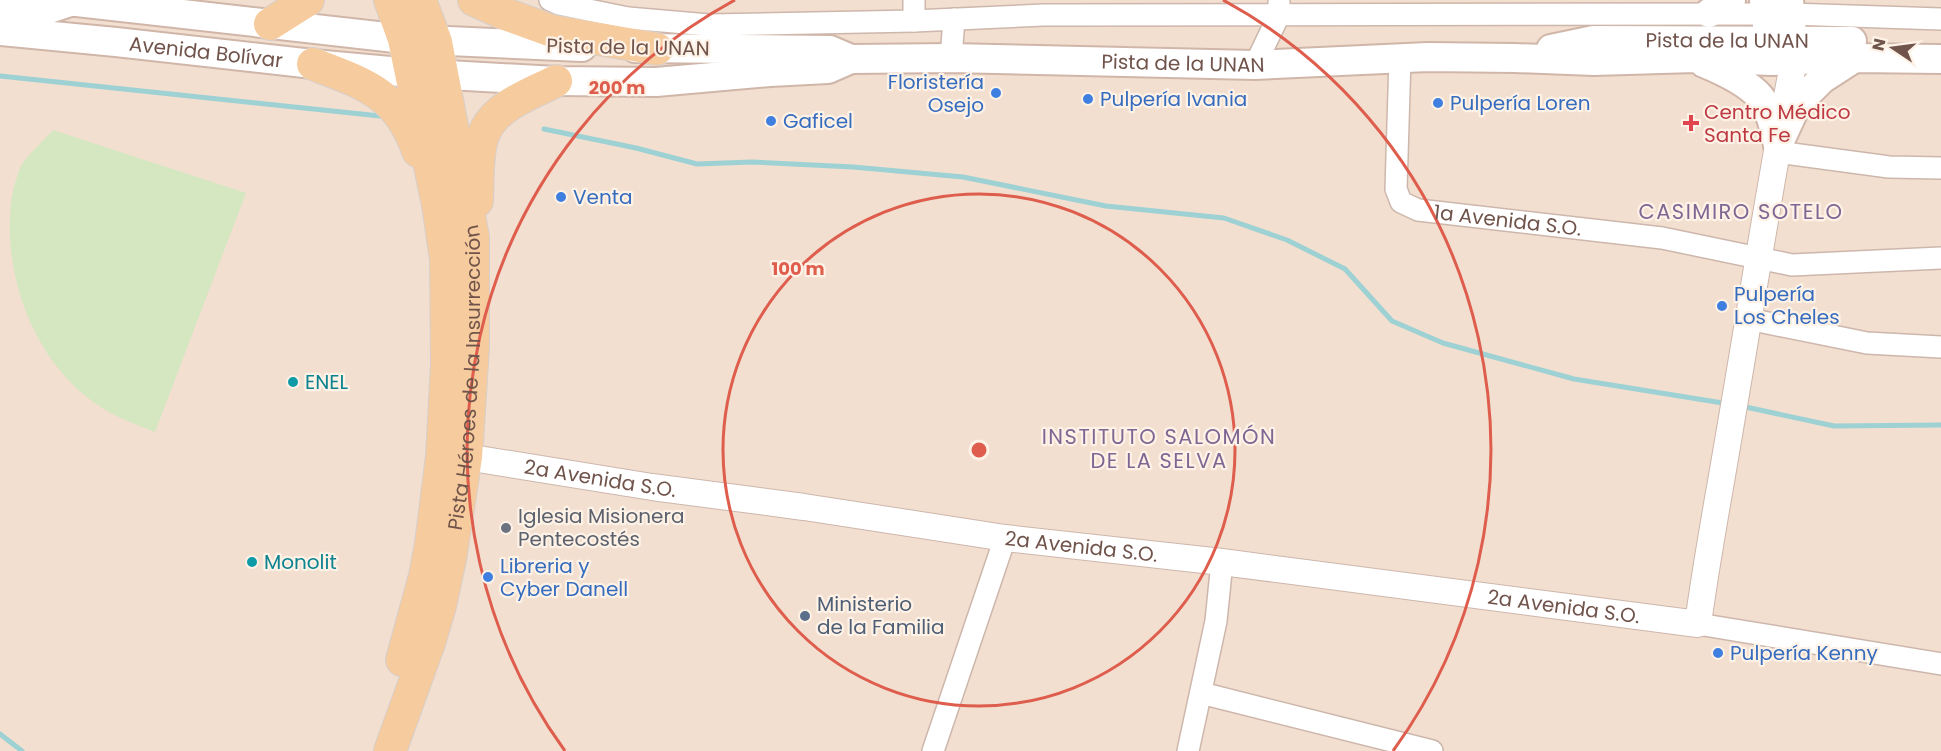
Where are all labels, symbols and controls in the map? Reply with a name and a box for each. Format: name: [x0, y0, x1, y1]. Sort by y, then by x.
north arrow: [1863, 18, 1923, 78]
street label: Pista de la UNAN: [1645, 26, 1809, 55]
street label: Avenida Bolívar: [128, 30, 284, 75]
street label: Pista de la UNAN: [546, 32, 710, 62]
text: N: [1866, 36, 1891, 53]
street label: Pista de la UNAN: [1101, 47, 1265, 79]
place label: Floristería Osejo: [888, 68, 984, 119]
text: 200 m: [589, 75, 645, 100]
place label: Pulpería Ivania: [1100, 85, 1247, 113]
marker: Floristería Osejo: [989, 86, 1003, 100]
place label: Pulpería Loren: [1450, 89, 1591, 117]
marker: Pulpería Ivania: [1081, 92, 1095, 106]
marker: Pulpería Loren: [1431, 96, 1445, 110]
place label: Centro Médico Santa Fe: [1704, 98, 1851, 149]
place label: Gaficel: [783, 107, 853, 135]
marker: Gaficel: [764, 114, 778, 128]
marker: Centro Médico Santa Fe: [1682, 114, 1700, 132]
place label: Venta: [573, 183, 633, 211]
marker: Venta: [554, 190, 568, 204]
district label: CASIMIRO SOTELO: [1638, 197, 1844, 226]
street label: 1a Avenida S.O.: [1432, 198, 1583, 243]
street label: Pista Héroes de la Insurrección: [441, 222, 487, 532]
text: 100 m: [771, 256, 825, 281]
place label: Pulpería Los Cheles: [1734, 280, 1840, 331]
marker: Pulpería Los Cheles: [1715, 299, 1729, 313]
place label: ENEL: [305, 368, 349, 396]
marker: ENEL: [286, 375, 300, 389]
district label: INSTITUTO SALOMÓN DE LA SELVA: [1042, 422, 1276, 475]
centre of rings: [969, 440, 989, 460]
street label: 2a Avenida S.O.: [522, 453, 678, 504]
place label: Iglesia Misionera Pentecostés: [518, 502, 684, 553]
marker: Iglesia Misionera Pentecostés: [499, 521, 513, 535]
street label: 2a Avenida S.O.: [1004, 524, 1159, 569]
place label: Monolit: [264, 548, 337, 576]
place label: Libreria y Cyber Danell: [500, 552, 628, 603]
marker: Monolit: [245, 555, 259, 569]
marker: Libreria y Cyber Danell: [481, 570, 495, 584]
street label: 2a Avenida S.O.: [1486, 583, 1642, 630]
place label: Ministerio de la Familia: [817, 590, 945, 641]
marker: Ministerio de la Familia: [798, 609, 812, 623]
place label: Pulpería Kenny: [1730, 639, 1878, 667]
marker: Pulpería Kenny: [1711, 646, 1725, 660]

